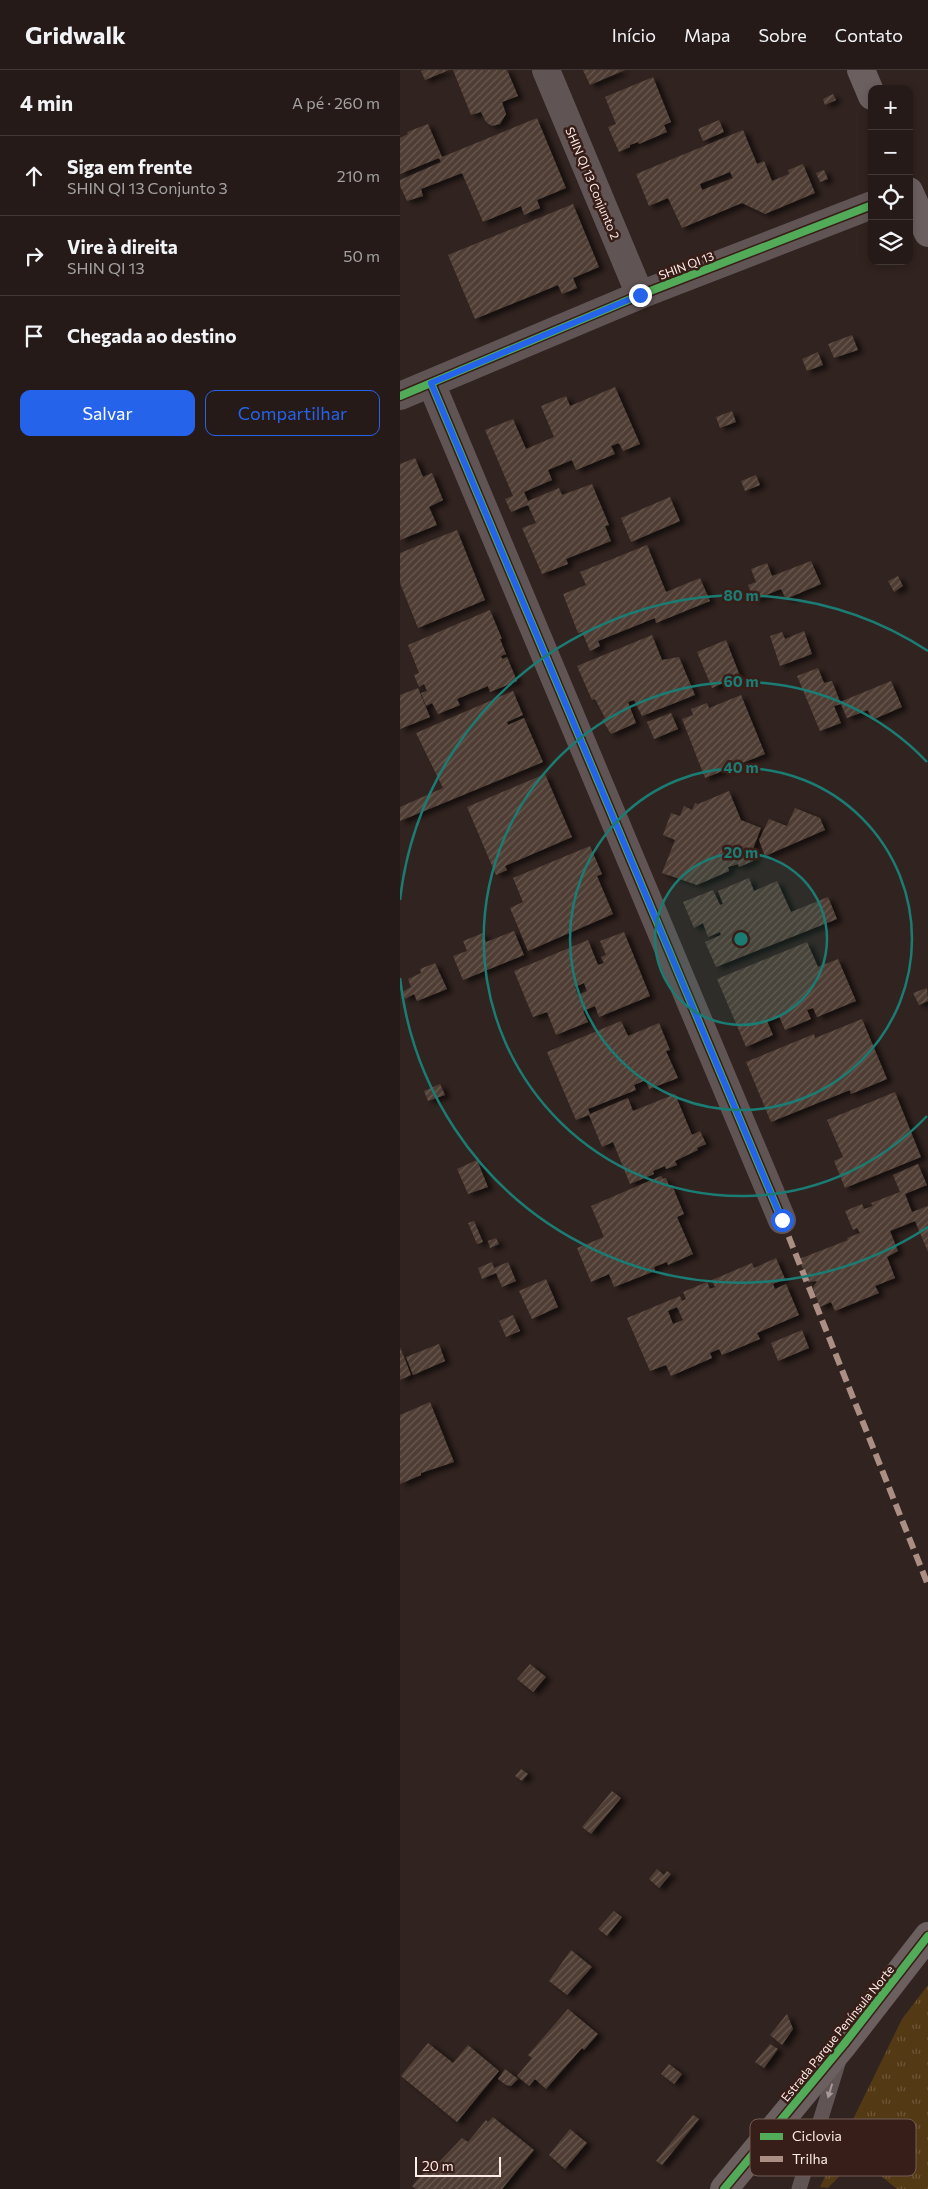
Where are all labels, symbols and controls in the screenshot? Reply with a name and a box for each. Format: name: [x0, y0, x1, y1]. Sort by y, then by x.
text: Gridwalk: [25, 20, 126, 49]
text: Início: [612, 24, 656, 46]
text: Mapa: [684, 24, 730, 46]
text: Sobre: [758, 24, 807, 46]
text: Contato: [835, 24, 903, 46]
map controls: [868, 85, 913, 265]
button: +: [868, 85, 913, 130]
text: 4 min: [20, 90, 73, 115]
text: A pé · 260 m: [292, 93, 380, 112]
street label: SHIN QI 13 Conjunto 2: [563, 125, 623, 241]
button: −: [868, 130, 913, 175]
text: Siga em frente: [67, 155, 192, 178]
icon: ahead: [20, 162, 48, 190]
text: 210 m: [337, 166, 380, 185]
button: locate: [868, 175, 913, 220]
text: SHIN QI 13 Conjunto 3: [67, 178, 228, 197]
button: layers: [868, 220, 913, 265]
text: Vire à direita: [67, 235, 178, 258]
icon: right: [20, 242, 48, 270]
text: 50 m: [343, 246, 380, 265]
street label: SHIN QI 13: [656, 248, 716, 282]
text: SHIN QI 13: [67, 258, 145, 277]
route end: [629, 284, 652, 307]
icon: arrive: [20, 322, 48, 350]
text: Chegada ao destino: [67, 324, 237, 347]
button: Salvar: [20, 390, 195, 436]
button: Compartilhar: [205, 390, 380, 436]
text: 80 m: [723, 586, 759, 604]
text: 60 m: [723, 672, 759, 690]
text: 40 m: [723, 758, 759, 776]
text: 20 m: [724, 843, 758, 861]
centre of rings: [732, 930, 750, 948]
route start: [771, 1209, 794, 1232]
street label: Estrada Parque Península Norte: [778, 1962, 896, 2104]
one-way arrow: [825, 2083, 833, 2098]
legend: [750, 2119, 916, 2176]
text: Ciclovia: [792, 2127, 842, 2144]
text: Trilha: [792, 2150, 828, 2167]
scale bar: [415, 2154, 501, 2177]
text: 20 m: [422, 2157, 454, 2174]

